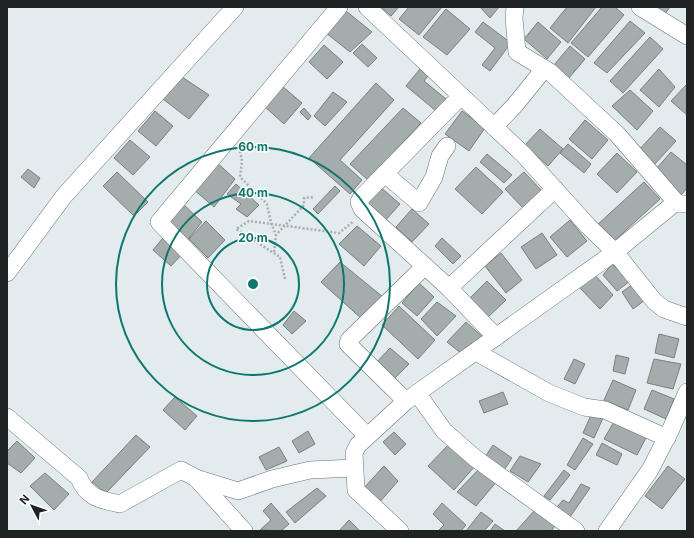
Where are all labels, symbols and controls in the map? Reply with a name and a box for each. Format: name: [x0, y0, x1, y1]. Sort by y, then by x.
text: 60 m: [238, 139, 268, 154]
text: 40 m: [238, 185, 268, 200]
text: 20 m: [238, 230, 268, 245]
centre of rings: [246, 277, 260, 291]
north arrow: [12, 486, 52, 526]
text: N: [16, 492, 32, 507]

